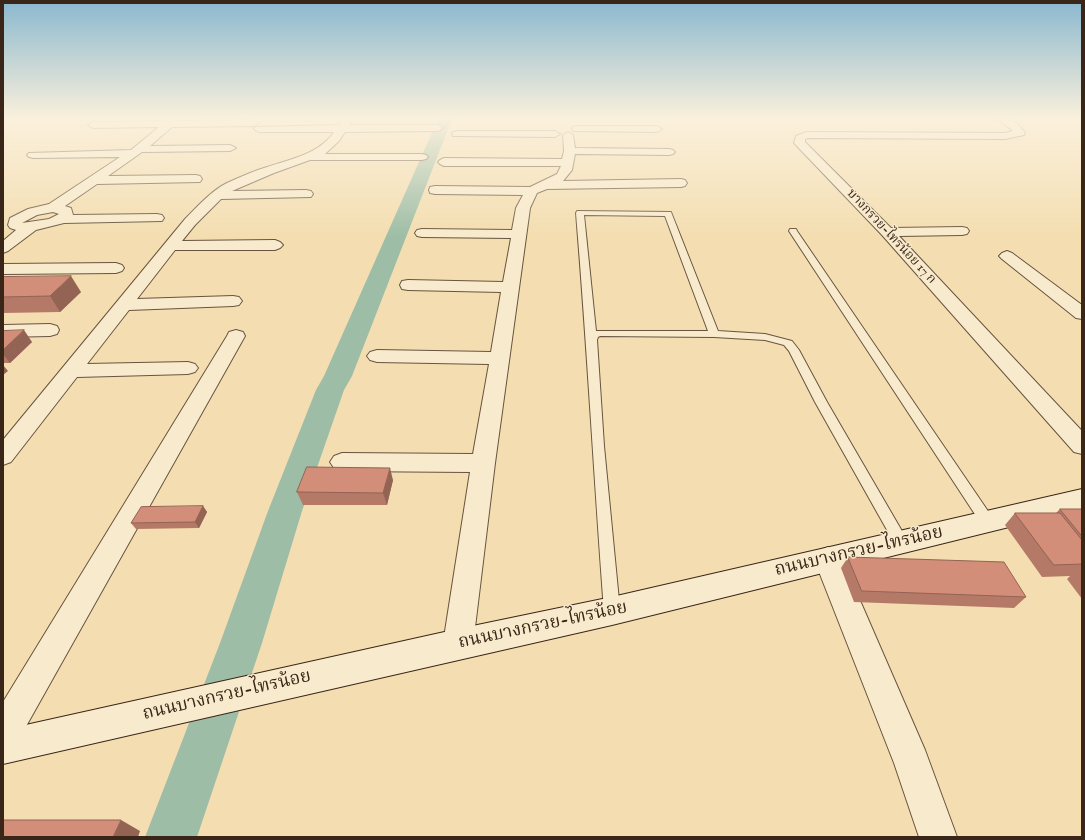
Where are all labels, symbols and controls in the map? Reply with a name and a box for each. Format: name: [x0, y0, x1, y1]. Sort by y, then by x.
street label: บางกรวย-ไทรน้อย 17 ก: [843, 186, 939, 288]
street label: ถนนบางกรวย-ไทรน้อย: [773, 522, 945, 582]
street label: ถนนบางกรวย-ไทรน้อย: [457, 598, 629, 654]
street label: ถนนบางกรวย-ไทรน้อย: [141, 666, 313, 726]

